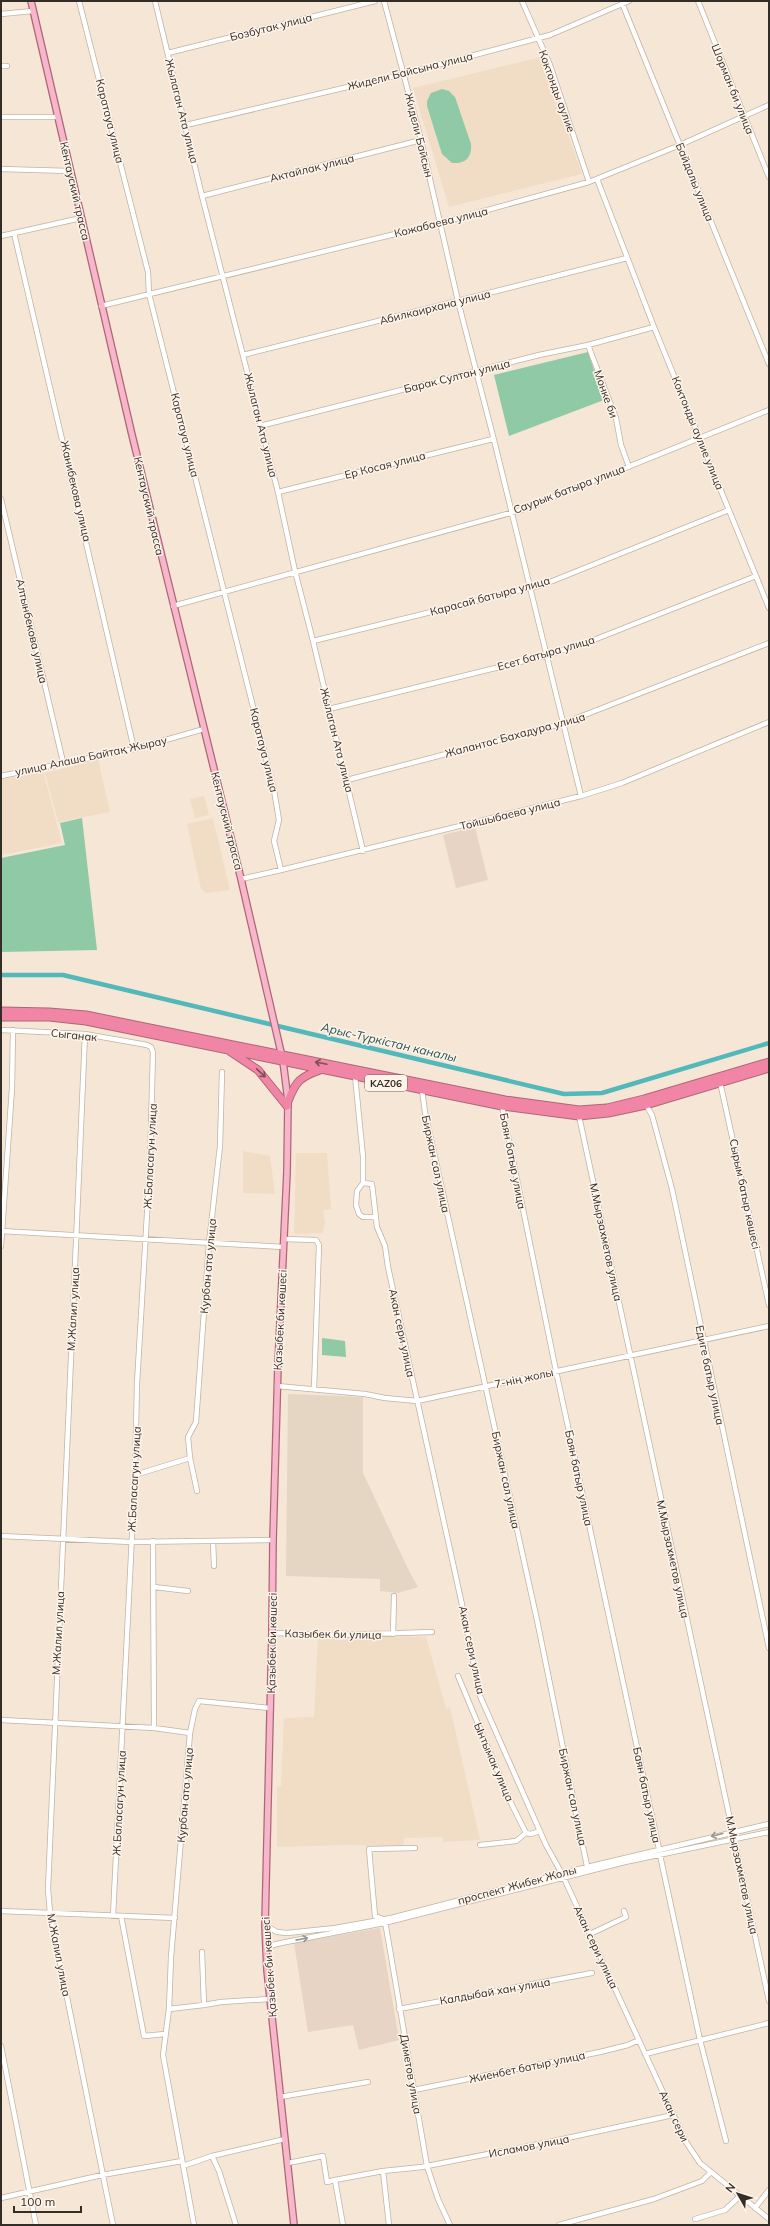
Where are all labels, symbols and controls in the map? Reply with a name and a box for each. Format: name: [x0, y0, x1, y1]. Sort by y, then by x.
street label: Бозбутак улица: [228, 10, 314, 44]
street label: Шорман би улица: [708, 42, 758, 136]
street label: Коктонды аулие: [536, 48, 578, 134]
street label: Жидели Байсына улица: [346, 49, 474, 93]
street label: Жылаган Ата улица: [162, 57, 202, 165]
street label: Каратауа улица: [93, 77, 127, 165]
street label: Жидели Байсын: [402, 91, 436, 179]
street label: Кентауский трасса: [57, 140, 93, 242]
street label: Байдалы улица: [673, 141, 717, 223]
street label: Актайлак улица: [268, 151, 356, 185]
street label: Кожабаева улица: [393, 204, 489, 240]
street label: Абилкаирхана улица: [378, 286, 492, 328]
street label: Барак Султан улица: [402, 356, 512, 396]
street label: Монке би: [591, 368, 621, 420]
street label: Жылаган Ата улица: [241, 371, 281, 479]
street label: Коктонды аулие улица: [669, 374, 727, 492]
street label: Каратауа улица: [168, 391, 202, 479]
street label: Жанибекова улица: [58, 439, 94, 543]
street label: Ер Косая улица: [343, 448, 427, 482]
street label: Кентауский трасса: [131, 455, 167, 557]
street label: Саурык батыра улица: [511, 461, 627, 517]
street label: Карасай батыра улица: [428, 573, 552, 619]
street label: Алтынбекова улица: [13, 577, 51, 685]
street label: Есет батыра улица: [496, 632, 596, 674]
street label: Жылаган Ата улица: [317, 686, 357, 794]
street label: Каратауа улица: [247, 706, 281, 794]
street label: Жалантос Бахадура улица: [443, 709, 587, 761]
street label: улица Алаша Байтақ Жырау: [14, 733, 168, 779]
street label: Кентауский трасса: [208, 770, 246, 872]
street label: Тойшыбаева улица: [458, 795, 562, 833]
water label: Арыс-Түркістан каналы: [319, 1019, 458, 1065]
street label: Сыганак: [50, 1026, 98, 1044]
one-way arrow: [315, 1059, 328, 1067]
one-way arrow: [255, 1068, 265, 1077]
road number: KАZ06: [365, 1075, 407, 1091]
street label: Ж.Баласагун улица: [140, 1103, 160, 1209]
street label: Баян батыр улица: [497, 1112, 529, 1210]
street label: Биржан сал улица: [419, 1114, 453, 1214]
street label: Сырым батыр көшесі: [726, 1138, 764, 1250]
street label: М.Мырзахметов улица: [587, 1182, 625, 1302]
street label: Курбан ата улица: [197, 1218, 219, 1314]
street label: М.Жалил улица: [64, 1267, 82, 1351]
street label: Қазыбек би көшесі: [270, 1269, 290, 1371]
street label: Акан сери улица: [386, 1288, 418, 1378]
street label: Едиге батыр улица: [693, 1324, 727, 1426]
street label: 7-нің жолы: [493, 1365, 555, 1391]
street label: Ж.Баласагун улица: [124, 1426, 144, 1532]
street label: Баян батыр улица: [562, 1429, 596, 1527]
street label: Биржан сал улица: [489, 1430, 523, 1530]
street label: М.Мырзахметов улица: [654, 1499, 692, 1619]
street label: М.Жалил улица: [49, 1591, 67, 1675]
street label: Қазыбек би көшесі: [264, 1592, 280, 1694]
street label: Акан сери улица: [456, 1605, 488, 1695]
street label: Казыбек би улица: [284, 1626, 382, 1642]
street label: Ынтымак улица: [471, 1720, 517, 1804]
street label: Баян батыр улица: [630, 1746, 664, 1844]
street label: Курбан ата улица: [174, 1747, 196, 1843]
street label: Биржан сал улица: [556, 1747, 590, 1847]
street label: Ж.Баласагун улица: [109, 1750, 129, 1856]
street label: М.Мырзахметов улица: [723, 1815, 761, 1935]
one-way arrow: [711, 1831, 724, 1839]
street label: проспект Жибек Жолы: [456, 1862, 578, 1908]
street label: Акан сери улица: [571, 1903, 621, 1991]
street label: М.Жалил улица: [44, 1912, 74, 1998]
street label: Қазыбек би көшесі: [259, 1916, 279, 2018]
one-way arrow: [295, 1935, 308, 1943]
street label: Калдыбай хан улица: [439, 1974, 551, 2008]
street label: Диметов улица: [397, 2033, 425, 2115]
street label: Жиенбет батыр улица: [468, 2048, 586, 2086]
street label: Акан сери: [656, 2088, 692, 2144]
street label: Исламов улица: [488, 2131, 570, 2161]
north arrow: [718, 2174, 758, 2214]
text: N: [722, 2180, 738, 2195]
scale bar: [14, 2188, 81, 2214]
text: 100 m: [20, 2194, 55, 2209]

